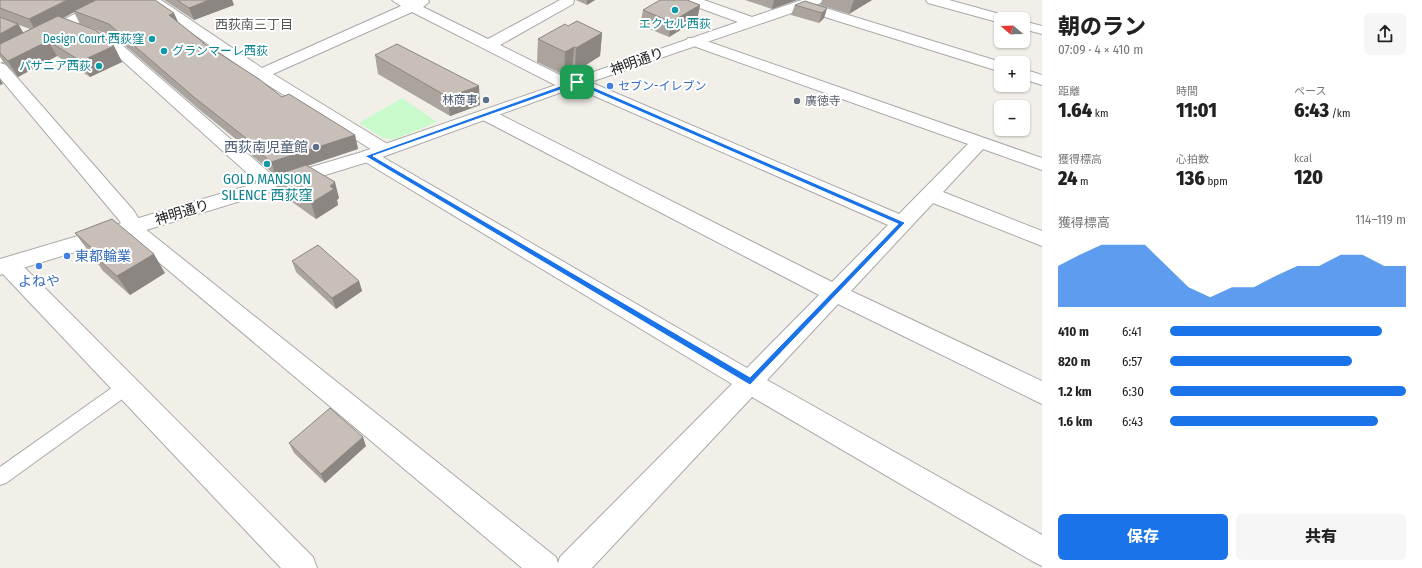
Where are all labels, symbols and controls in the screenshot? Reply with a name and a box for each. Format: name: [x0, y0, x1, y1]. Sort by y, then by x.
marker: エクセル西荻: [670, 5, 680, 15]
north arrow: [994, 12, 1030, 48]
map controls: [994, 12, 1030, 136]
text: 朝のラン: [1058, 13, 1146, 40]
button: share: [1364, 13, 1406, 55]
district label: 西荻南三丁目: [215, 17, 293, 32]
place label: エクセル西荻: [639, 17, 711, 31]
place label: Design Court 西荻窪: [43, 32, 144, 46]
marker: Design Court 西荻窪: [147, 34, 157, 44]
text: 07:09 · 4 × 410 m: [1058, 42, 1143, 57]
place label: グランマーレ西荻: [172, 44, 268, 58]
street label: 神明通り: [608, 44, 666, 79]
marker: グランマーレ西荻: [159, 46, 169, 56]
button: +: [994, 56, 1030, 92]
place label: パサニア西荻: [19, 59, 91, 73]
marker: パサニア西荻: [94, 61, 104, 71]
pin: [560, 65, 594, 99]
icon: arrive: [566, 71, 588, 93]
place label: セブン-イレブン: [618, 79, 706, 93]
marker: セブン-イレブン: [605, 81, 615, 91]
text: 距離: [1058, 85, 1080, 98]
text: 時間: [1176, 85, 1198, 98]
text: ペース: [1294, 85, 1326, 98]
place label: 林商事: [442, 93, 478, 107]
place label: 廣徳寺: [805, 94, 841, 108]
marker: 林商事: [481, 95, 491, 105]
marker: 廣徳寺: [792, 96, 802, 106]
text: 1.64: [1058, 98, 1092, 122]
text: 11:01: [1176, 98, 1217, 122]
text: 6:43: [1294, 98, 1329, 122]
button: −: [994, 100, 1030, 136]
text: km: [1092, 107, 1108, 120]
text: /km: [1329, 107, 1350, 120]
place label: 西荻南児童館: [224, 139, 308, 156]
marker: 西荻南児童館: [311, 142, 321, 152]
text: kcal: [1294, 152, 1312, 165]
text: 獲得標高: [1058, 153, 1102, 166]
text: 心拍数: [1176, 153, 1209, 166]
marker: GOLD MANSION SILENCE 西荻窪: [262, 159, 272, 169]
text: 120: [1294, 165, 1323, 189]
text: 24: [1058, 166, 1078, 190]
text: 136: [1176, 166, 1205, 190]
place label: GOLD MANSION SILENCE 西荻窪: [222, 171, 312, 204]
text: m: [1078, 175, 1089, 188]
text: bpm: [1205, 175, 1228, 188]
street label: 神明通り: [153, 196, 211, 229]
text: 114–119 m: [1355, 212, 1406, 227]
text: 獲得標高: [1058, 215, 1110, 230]
place label: 東都輪業: [75, 248, 131, 265]
marker: 東都輪業: [62, 251, 72, 261]
marker: よねや: [34, 261, 44, 271]
place label: よねや: [18, 273, 60, 290]
text: 410 m: [1058, 324, 1089, 339]
text: 6:41: [1122, 324, 1142, 339]
text: 820 m: [1058, 354, 1091, 369]
text: 6:57: [1122, 354, 1142, 369]
text: 1.2 km: [1058, 384, 1092, 399]
text: 6:30: [1122, 384, 1144, 399]
text: 1.6 km: [1058, 414, 1092, 429]
text: 6:43: [1122, 414, 1143, 429]
button: 保存: [1058, 514, 1228, 560]
button: 共有: [1236, 514, 1406, 560]

